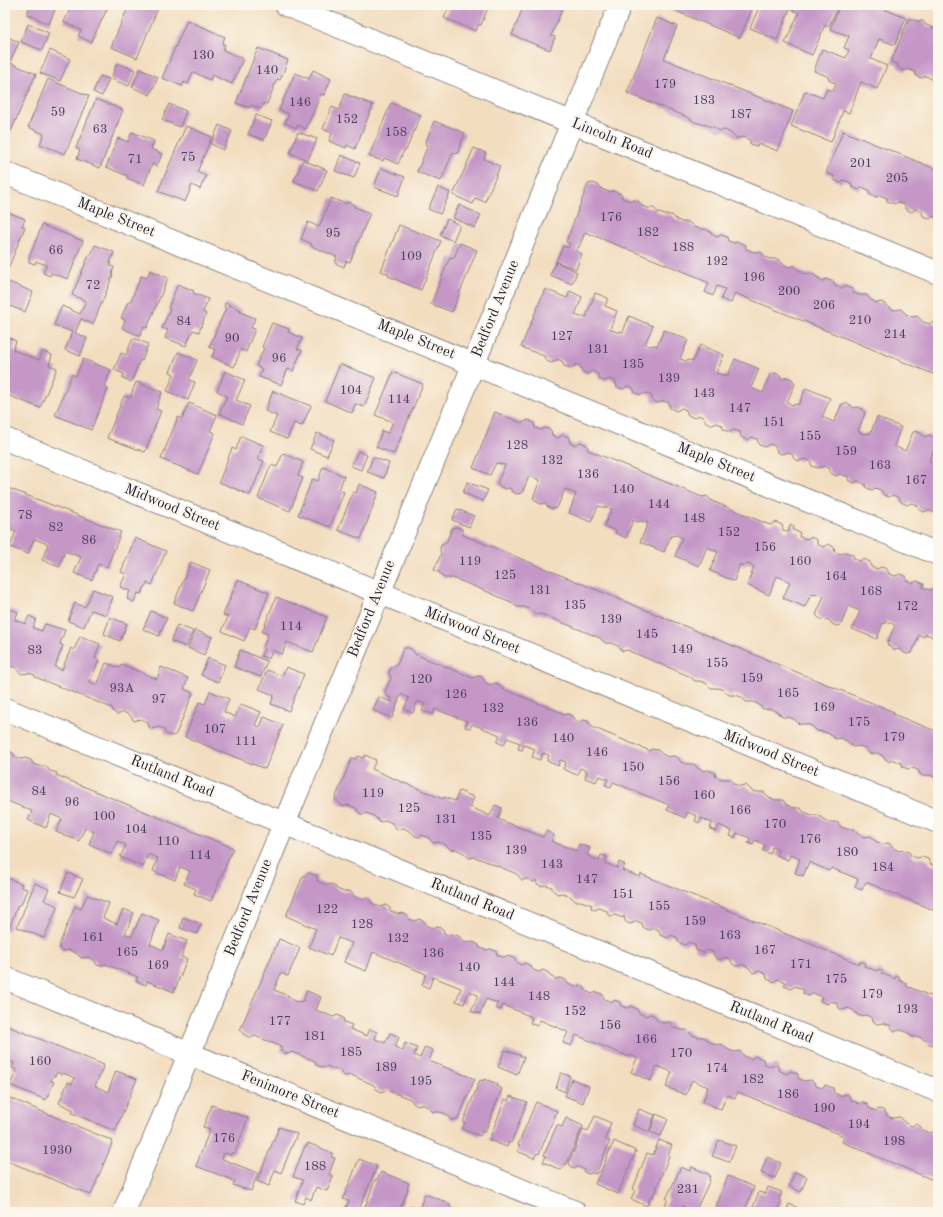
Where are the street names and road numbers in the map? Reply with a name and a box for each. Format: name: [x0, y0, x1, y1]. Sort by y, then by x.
street label: Lincoln Road: [569, 116, 655, 162]
street label: Maple Street: [75, 196, 157, 240]
street label: Bedford Avenue: [470, 258, 522, 360]
street label: Maple Street: [375, 318, 457, 362]
street label: Maple Street: [675, 441, 757, 485]
street label: Midwood Street: [122, 482, 222, 534]
street label: Bedford Avenue: [346, 558, 398, 660]
street label: Midwood Street: [422, 605, 522, 657]
street label: Midwood Street: [721, 728, 821, 780]
street label: Rutland Road: [128, 753, 216, 801]
street label: Bedford Avenue: [223, 857, 275, 959]
street label: Rutland Road: [428, 876, 516, 924]
street label: Rutland Road: [727, 999, 815, 1047]
street label: Fenimore Street: [239, 1068, 341, 1122]

